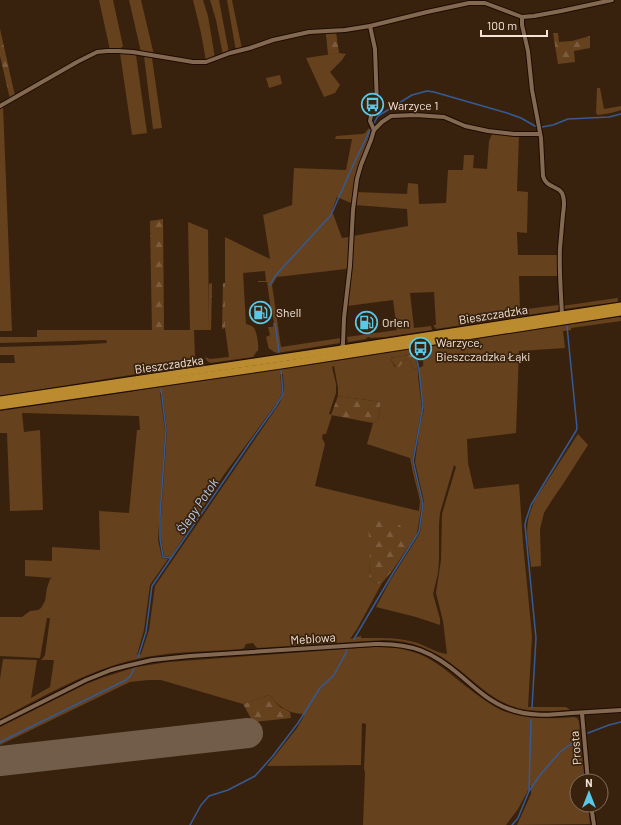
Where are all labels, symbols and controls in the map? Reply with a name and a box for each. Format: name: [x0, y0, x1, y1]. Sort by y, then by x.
scale bar: [481, 12, 547, 38]
text: 100 m: [487, 18, 517, 32]
bus stop icon: Warzyce 1: [359, 92, 385, 118]
place label: Warzyce 1: [388, 98, 438, 112]
fuel station icon: Shell: [248, 299, 274, 325]
street label: Bieszczadzka: [457, 302, 529, 326]
place label: Shell: [276, 305, 301, 319]
fuel station icon: Orlen: [353, 309, 379, 335]
place label: Orlen: [382, 315, 409, 329]
place label: Warzyce, Bieszczadzka Łąki: [436, 335, 530, 363]
bus stop icon: Warzyce, Bieszczadzka Łąki: [407, 336, 433, 362]
street label: Bieszczadzka: [134, 352, 204, 376]
water label: Ślepy Potok: [173, 475, 222, 537]
street label: Meblowa: [290, 629, 336, 647]
street label: Prosta: [567, 730, 583, 766]
north arrow: [569, 773, 609, 813]
text: N: [585, 776, 593, 789]

